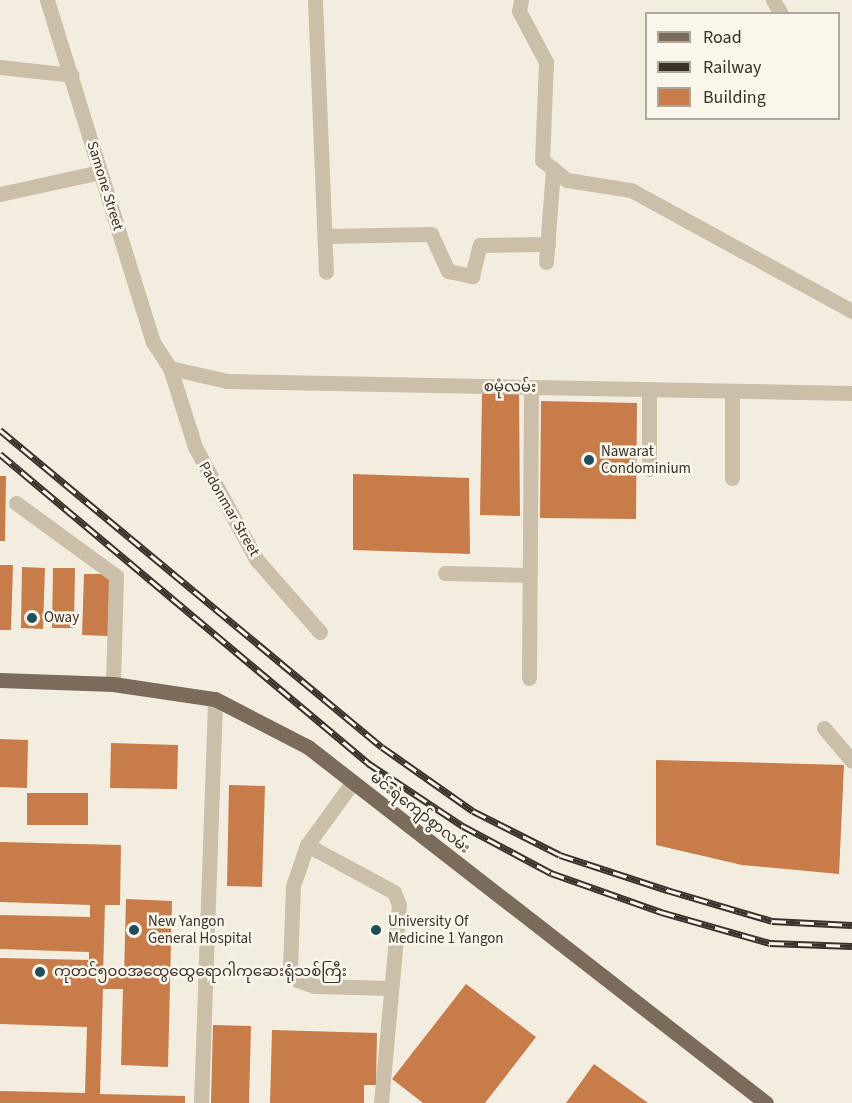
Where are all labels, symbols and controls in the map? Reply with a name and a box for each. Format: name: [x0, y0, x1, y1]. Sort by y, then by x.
legend: [645, 12, 840, 120]
text: Road: [703, 25, 742, 50]
text: Railway: [703, 55, 762, 80]
text: Building: [703, 85, 766, 110]
street label: Samone Street: [83, 139, 127, 233]
street label: စမုံလမ်း: [484, 378, 536, 396]
place label: Nawarat Condominium: [601, 442, 691, 477]
marker: Nawarat Condominium: [582, 453, 596, 467]
street label: Padonmar Street: [195, 459, 263, 559]
place label: Oway: [44, 609, 79, 627]
marker: Oway: [25, 611, 39, 625]
street label: မင်းရဲကျော်စွာလမ်း: [367, 769, 473, 857]
place label: New Yangon General Hospital: [148, 912, 252, 947]
place label: University Of Medicine 1 Yangon: [388, 912, 504, 947]
marker: New Yangon General Hospital: [125, 921, 143, 939]
marker: University Of Medicine 1 Yangon: [369, 923, 383, 937]
marker: ကုတင်၅၀၀အထွေထွေရောဂါကုဆေးရုံသစ်ကြီး: [31, 963, 49, 981]
place label: ကုတင်၅၀၀အထွေထွေရောဂါကုဆေးရုံသစ်ကြီး: [54, 963, 347, 981]

